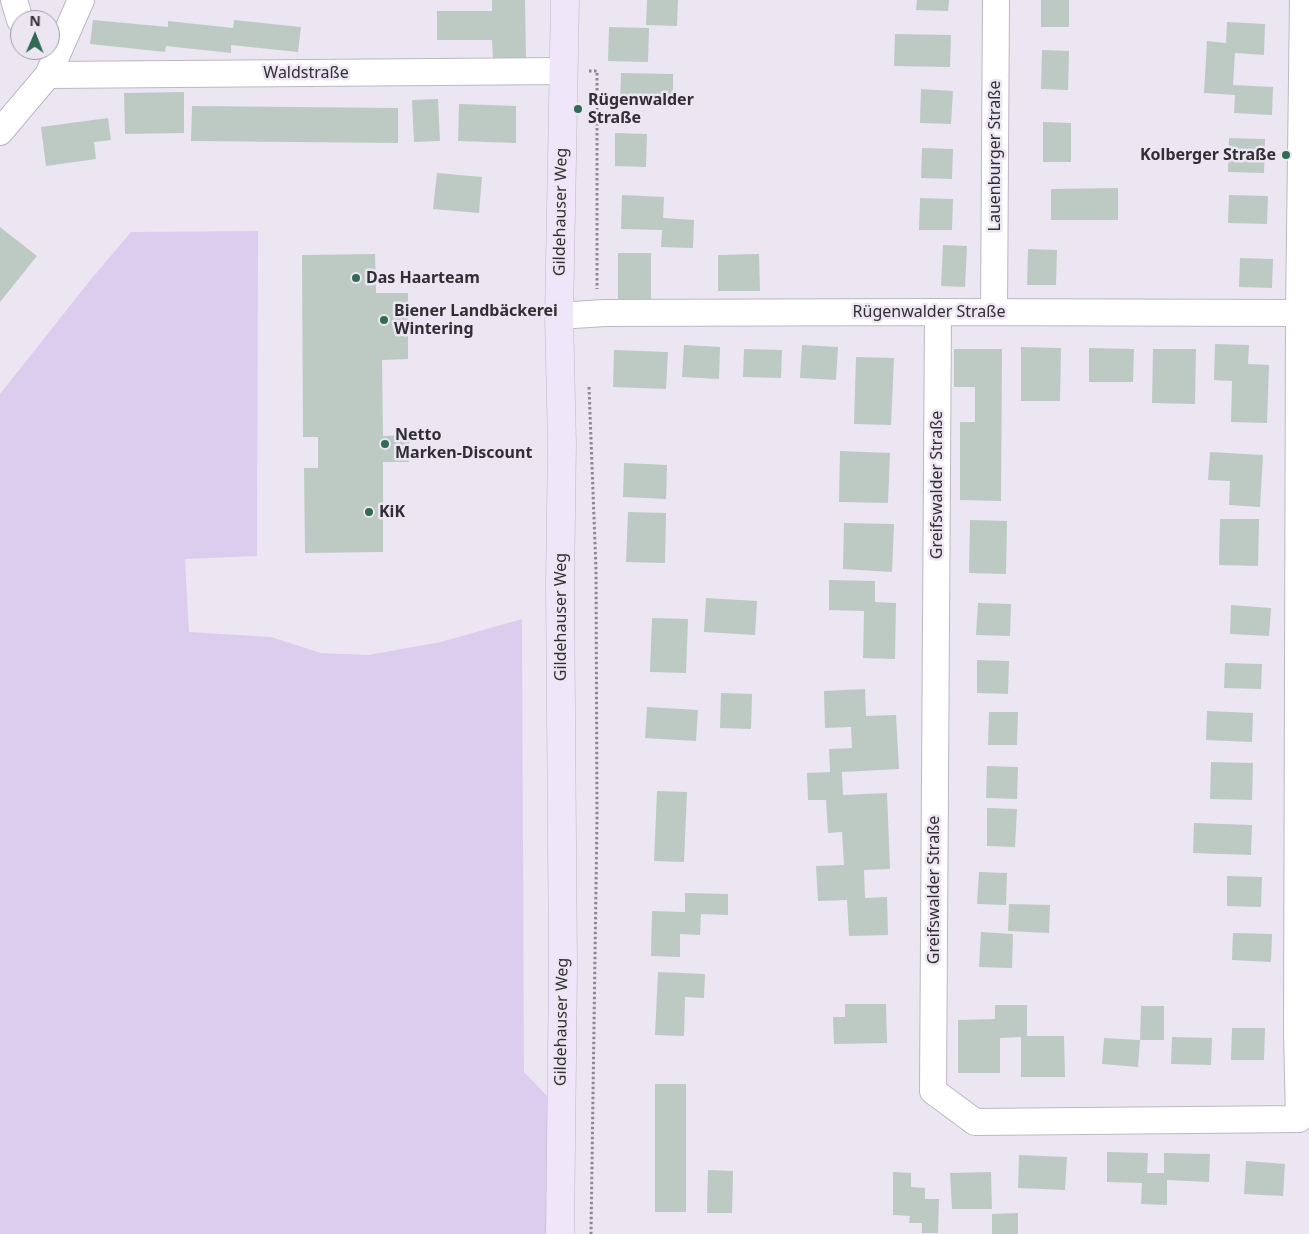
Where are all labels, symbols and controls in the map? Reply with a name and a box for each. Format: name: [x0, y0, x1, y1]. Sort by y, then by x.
north arrow: [10, 10, 60, 60]
text: N: [29, 11, 41, 30]
street label: Waldstraße: [263, 63, 349, 83]
street label: Lauenburger Straße: [985, 81, 1005, 231]
place label: Rügenwalder Straße: [588, 90, 694, 128]
marker: Rügenwalder Straße: [572, 103, 584, 115]
place label: Kolberger Straße: [1140, 145, 1276, 165]
street label: Gildehauser Weg: [550, 148, 572, 276]
marker: Kolberger Straße: [1280, 149, 1292, 161]
place label: Das Haarteam: [366, 268, 480, 288]
marker: Das Haarteam: [350, 272, 362, 284]
place label: Biener Landbäckerei Wintering: [394, 301, 558, 339]
street label: Rügenwalder Straße: [853, 302, 1005, 322]
marker: Biener Landbäckerei Wintering: [378, 314, 390, 326]
street label: Greifswalder Straße: [927, 411, 947, 559]
place label: Netto Marken-Discount: [395, 425, 532, 463]
marker: Netto Marken-Discount: [379, 438, 391, 450]
place label: KiK: [379, 502, 405, 522]
marker: KiK: [363, 506, 375, 518]
street label: Gildehauser Weg: [551, 553, 571, 681]
street label: Greifswalder Straße: [924, 816, 944, 964]
street label: Gildehauser Weg: [551, 958, 573, 1086]

